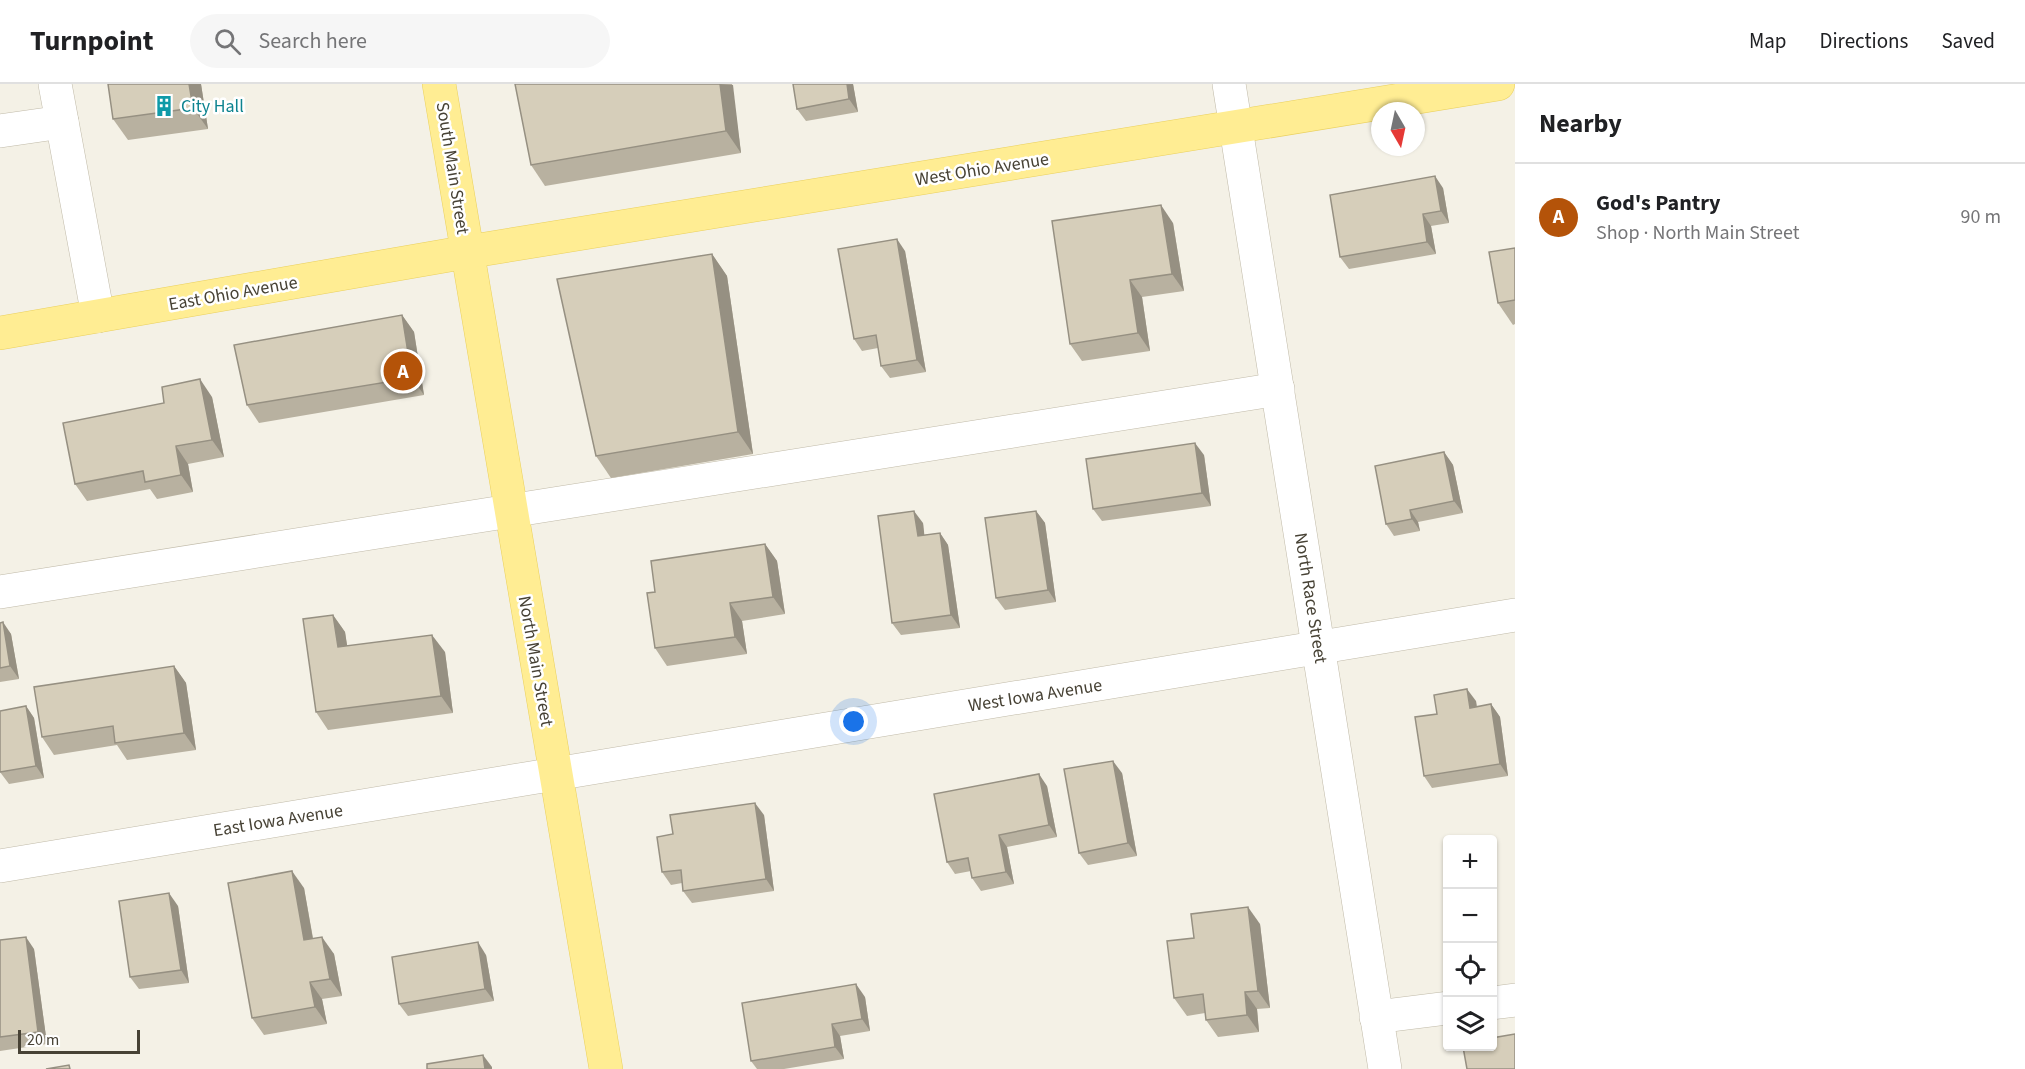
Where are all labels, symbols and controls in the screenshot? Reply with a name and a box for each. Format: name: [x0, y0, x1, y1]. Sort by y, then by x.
search box: [190, 14, 610, 68]
text: Turnpoint: [30, 21, 154, 61]
icon: search: [211, 25, 244, 58]
text: Search here: [259, 25, 367, 57]
text: Map: [1749, 26, 1787, 56]
text: Directions: [1820, 26, 1908, 56]
text: Saved: [1941, 26, 1995, 56]
building icon: City Hall: [152, 94, 176, 118]
place label: City Hall: [181, 94, 244, 119]
street label: South Main Street: [430, 100, 475, 236]
north arrow: [1371, 102, 1425, 156]
text: Nearby: [1539, 105, 1622, 142]
street label: West Ohio Avenue: [913, 147, 1051, 192]
text: God's Pantry: [1596, 187, 1721, 219]
text: A: [1553, 203, 1564, 231]
text: 90 m: [1961, 203, 2001, 231]
text: Shop · North Main Street: [1596, 219, 1799, 247]
street label: East Ohio Avenue: [167, 270, 300, 317]
pin: A: [384, 348, 422, 394]
street label: North Race Street: [1288, 531, 1333, 665]
street label: North Main Street: [512, 594, 559, 728]
street label: West Iowa Avenue: [966, 673, 1104, 718]
your location: [839, 707, 868, 736]
street label: East Iowa Avenue: [212, 798, 345, 843]
map controls: [1443, 835, 1497, 1051]
button: +: [1443, 835, 1497, 889]
button: −: [1443, 889, 1497, 943]
button: locate: [1443, 943, 1497, 997]
button: layers: [1443, 997, 1497, 1051]
scale bar: [18, 1027, 140, 1054]
text: 20 m: [27, 1029, 59, 1051]

